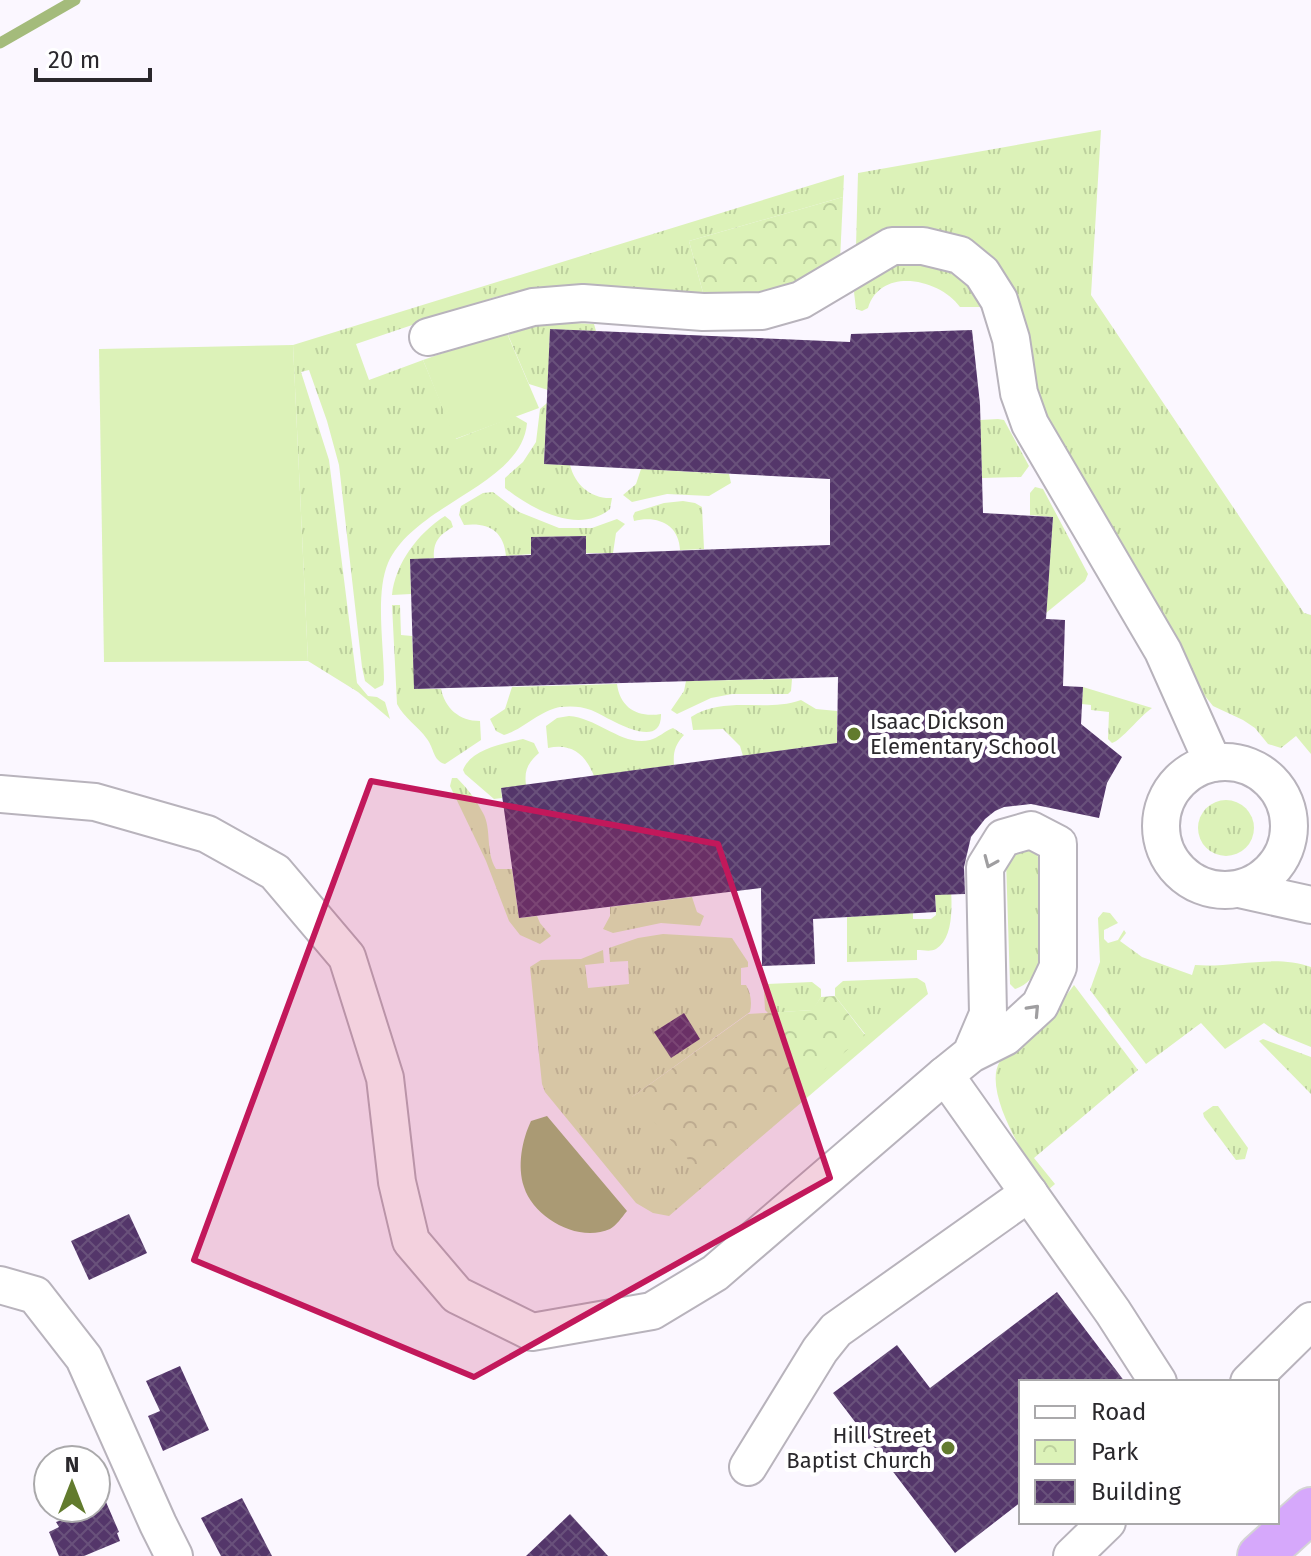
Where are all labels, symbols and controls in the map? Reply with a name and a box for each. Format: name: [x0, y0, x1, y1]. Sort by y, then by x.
scale bar: [36, 32, 150, 82]
text: 20 m: [48, 46, 100, 74]
place label: Isaac Dickson Elementary School: [870, 708, 1056, 760]
marker: Isaac Dickson Elementary School: [845, 725, 863, 743]
one-way arrow: [984, 854, 1000, 869]
one-way arrow: [1024, 1004, 1038, 1019]
legend: [1019, 1380, 1279, 1524]
text: Road: [1091, 1398, 1146, 1426]
place label: Hill Street Baptist Church: [786, 1422, 932, 1474]
text: Park: [1091, 1438, 1139, 1466]
marker: Hill Street Baptist Church: [939, 1439, 957, 1457]
north arrow: [32, 1444, 112, 1524]
text: N: [65, 1451, 79, 1478]
text: Building: [1091, 1478, 1181, 1506]

